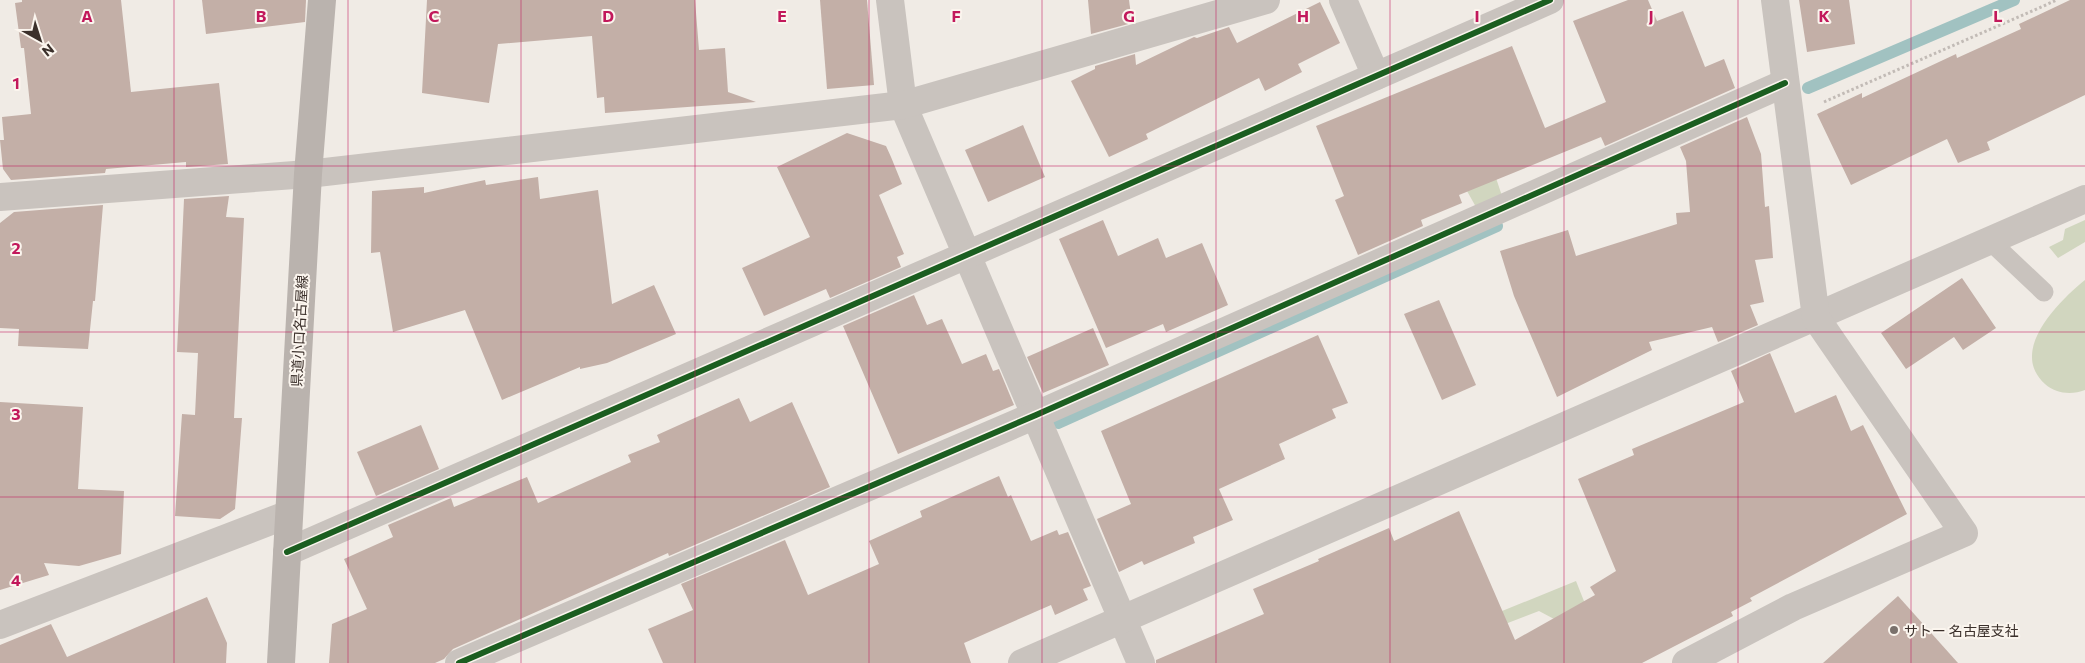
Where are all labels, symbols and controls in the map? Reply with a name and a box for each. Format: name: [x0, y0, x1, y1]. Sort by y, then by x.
text: A: [81, 6, 93, 25]
text: B: [256, 6, 267, 25]
text: C: [429, 6, 440, 25]
text: D: [602, 6, 614, 25]
text: E: [777, 6, 787, 25]
text: F: [951, 6, 961, 25]
text: G: [1123, 6, 1135, 25]
text: H: [1297, 6, 1309, 25]
text: I: [1474, 6, 1480, 25]
text: J: [1648, 6, 1654, 25]
text: K: [1818, 6, 1830, 25]
text: L: [1993, 6, 2003, 25]
north arrow: [15, 15, 65, 65]
text: N: [39, 41, 58, 60]
text: 1: [12, 73, 20, 92]
text: 2: [11, 238, 21, 257]
street label: 県道小口名古屋線: [288, 275, 310, 387]
text: 3: [11, 404, 21, 423]
text: 4: [11, 570, 21, 589]
place label: サトー 名古屋支社: [1904, 622, 2019, 639]
marker: サトー 名古屋支社: [1888, 624, 1900, 636]

